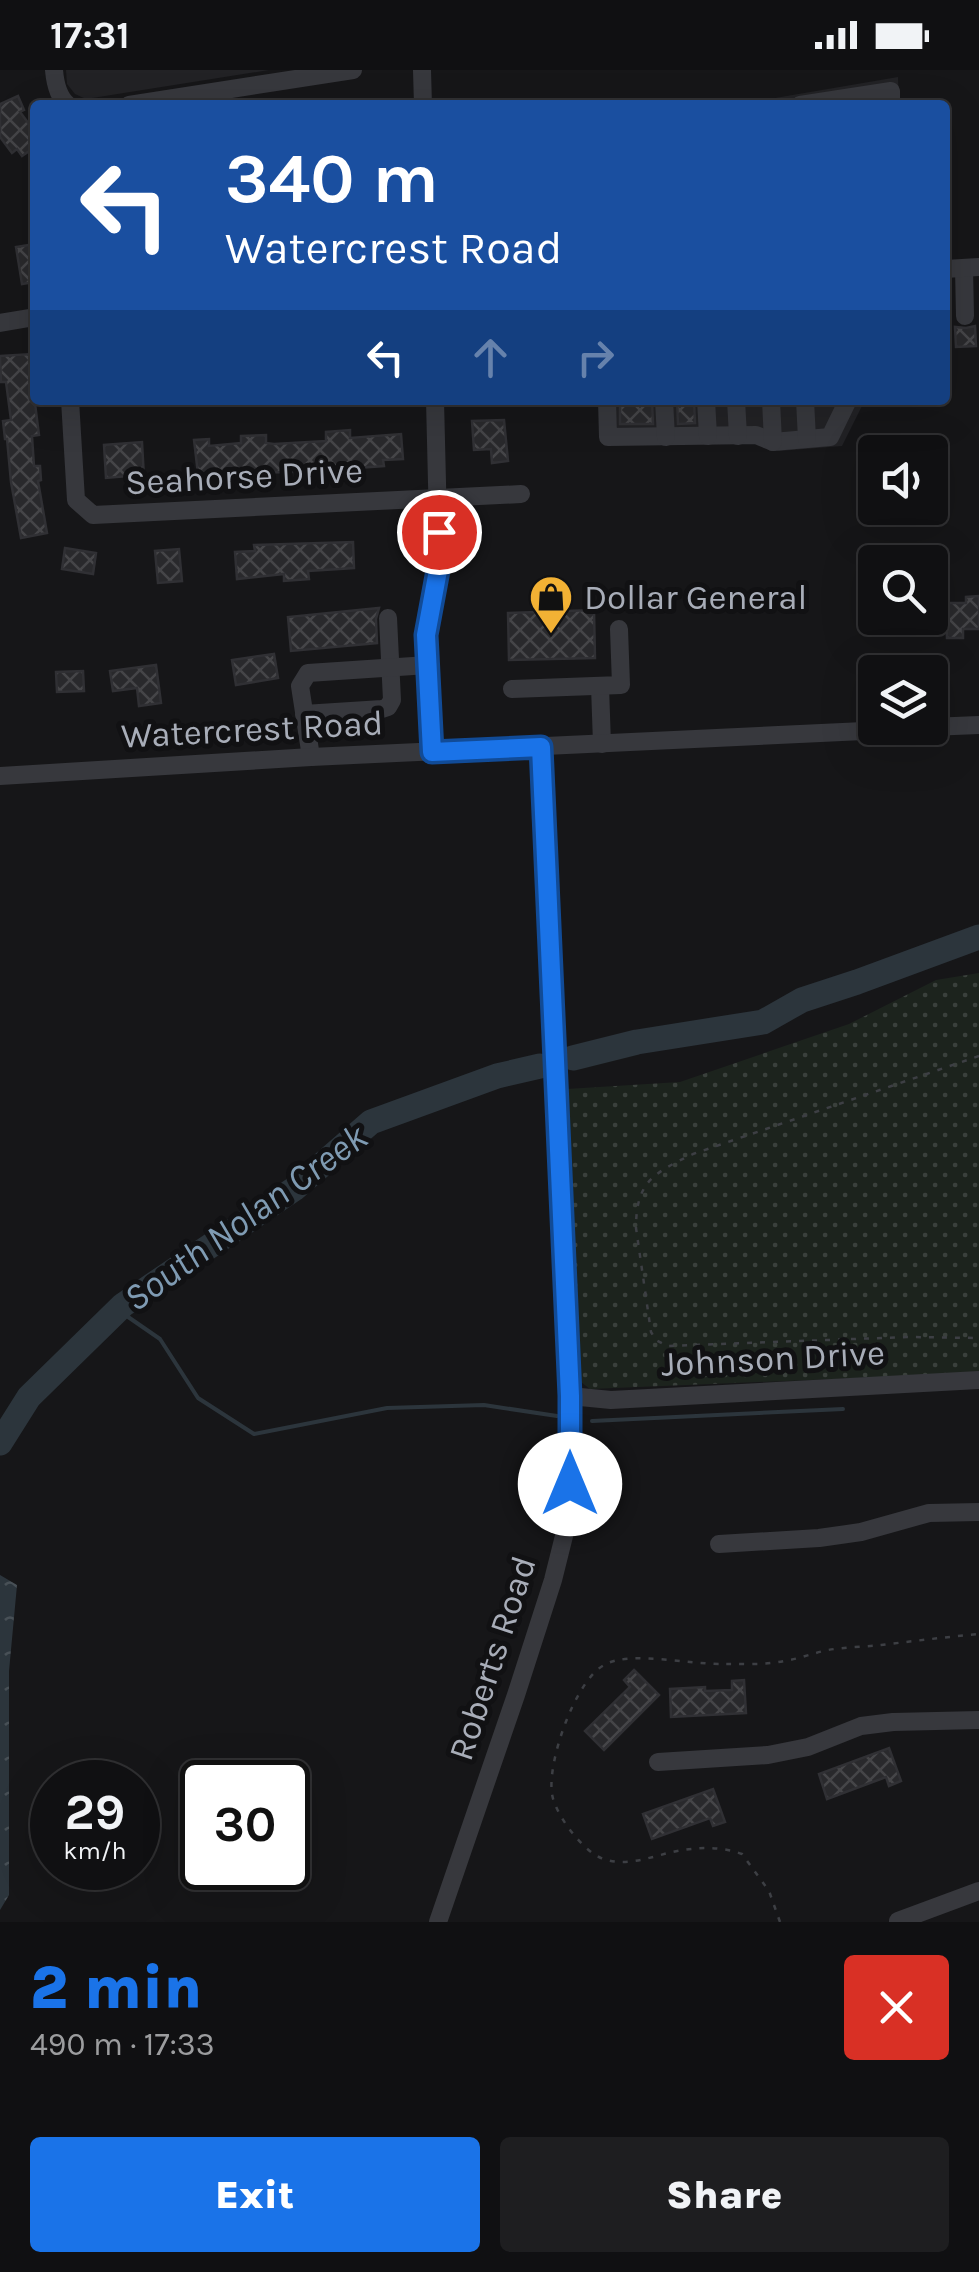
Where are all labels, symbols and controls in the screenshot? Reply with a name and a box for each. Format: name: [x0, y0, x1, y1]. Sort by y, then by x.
text: 17:31: [50, 13, 130, 58]
text: 340 m: [225, 138, 439, 220]
icon: left: [60, 140, 190, 270]
text: Watercrest Road: [225, 222, 562, 274]
icon: left: [358, 330, 413, 385]
icon: ahead: [463, 330, 518, 385]
icon: right: [568, 330, 623, 385]
map controls: [858, 435, 948, 745]
button: sound: [858, 435, 948, 525]
street label: Seahorse Drive: [124, 450, 364, 503]
pin: [397, 490, 482, 575]
icon: arrive: [412, 505, 467, 560]
button: search: [858, 545, 948, 635]
shop icon: Dollar General: [528, 574, 574, 635]
place label: Dollar General: [584, 577, 807, 618]
button: layers: [858, 655, 948, 745]
street label: Watercrest Road: [120, 702, 384, 757]
water label: South Nolan Creek: [115, 1114, 376, 1321]
street label: Johnson Drive: [660, 1332, 886, 1385]
position arrow: [518, 1432, 622, 1536]
street label: Roberts Road: [440, 1551, 545, 1765]
speed limit sign: 30: [180, 1760, 310, 1890]
text: 29: [65, 1783, 125, 1842]
text: km/h: [63, 1836, 127, 1865]
text: 2 min: [30, 1953, 202, 2023]
button: close: [844, 1955, 949, 2060]
text: 490 m · 17:33: [30, 2026, 215, 2063]
button: Exit: [30, 2137, 480, 2252]
button: Share: [500, 2137, 949, 2252]

